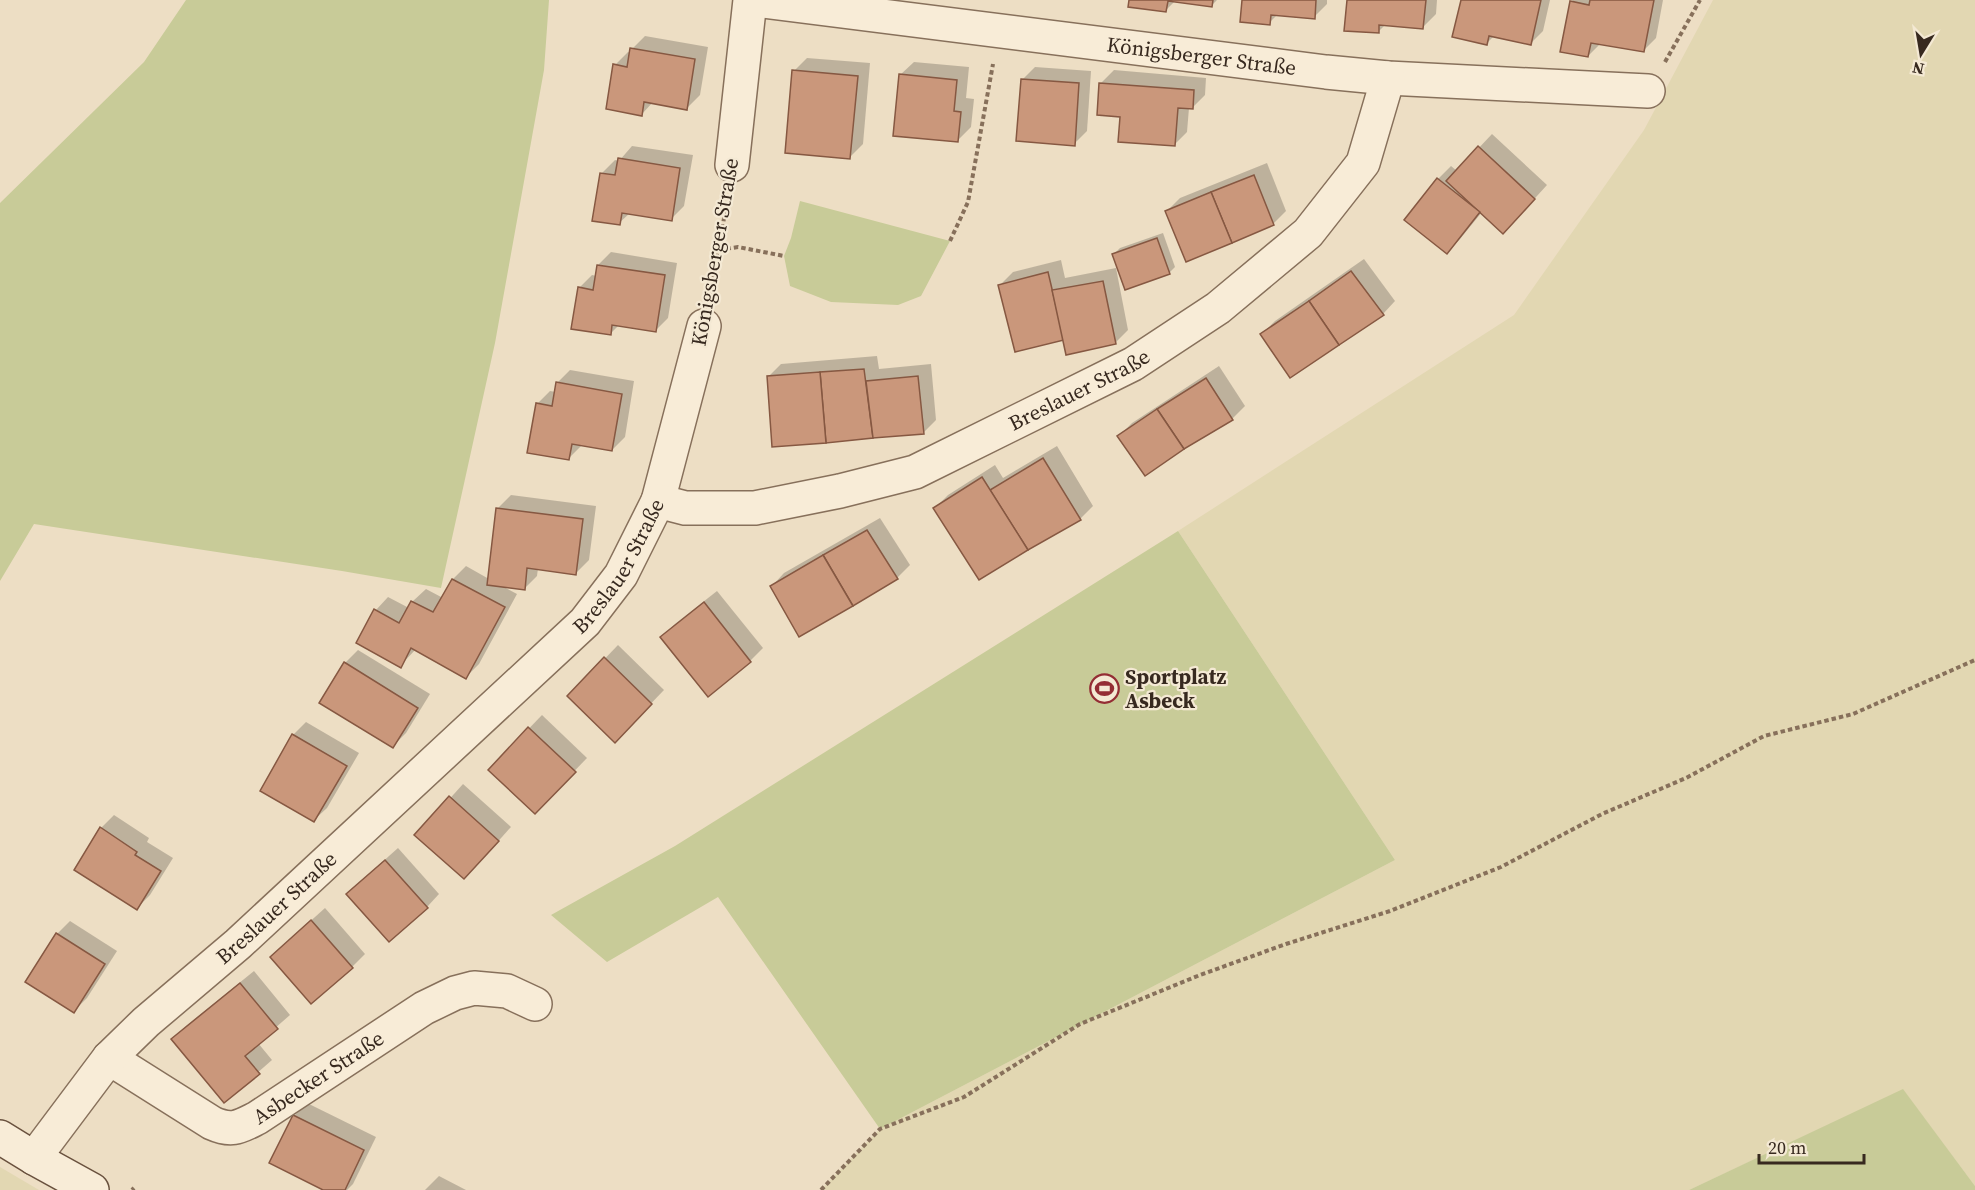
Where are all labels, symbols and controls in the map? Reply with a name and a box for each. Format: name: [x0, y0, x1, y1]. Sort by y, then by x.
north arrow: [1891, 24, 1951, 84]
street label: Königsberger Straße: [1105, 29, 1298, 82]
text: N: [1910, 57, 1926, 81]
street label: Königsberger Straße: [684, 156, 745, 348]
street label: Breslauer Straße: [1003, 342, 1155, 437]
street label: Breslauer Straße: [566, 494, 671, 640]
place label: Sportplatz Asbeck: [1125, 662, 1226, 715]
sports icon: Sportplatz Asbeck: [1088, 673, 1120, 705]
street label: Breslauer Straße: [210, 844, 343, 971]
street label: Asbecker Straße: [247, 1023, 389, 1131]
scale bar: [1759, 1127, 1864, 1165]
text: 20 m: [1768, 1135, 1806, 1160]

